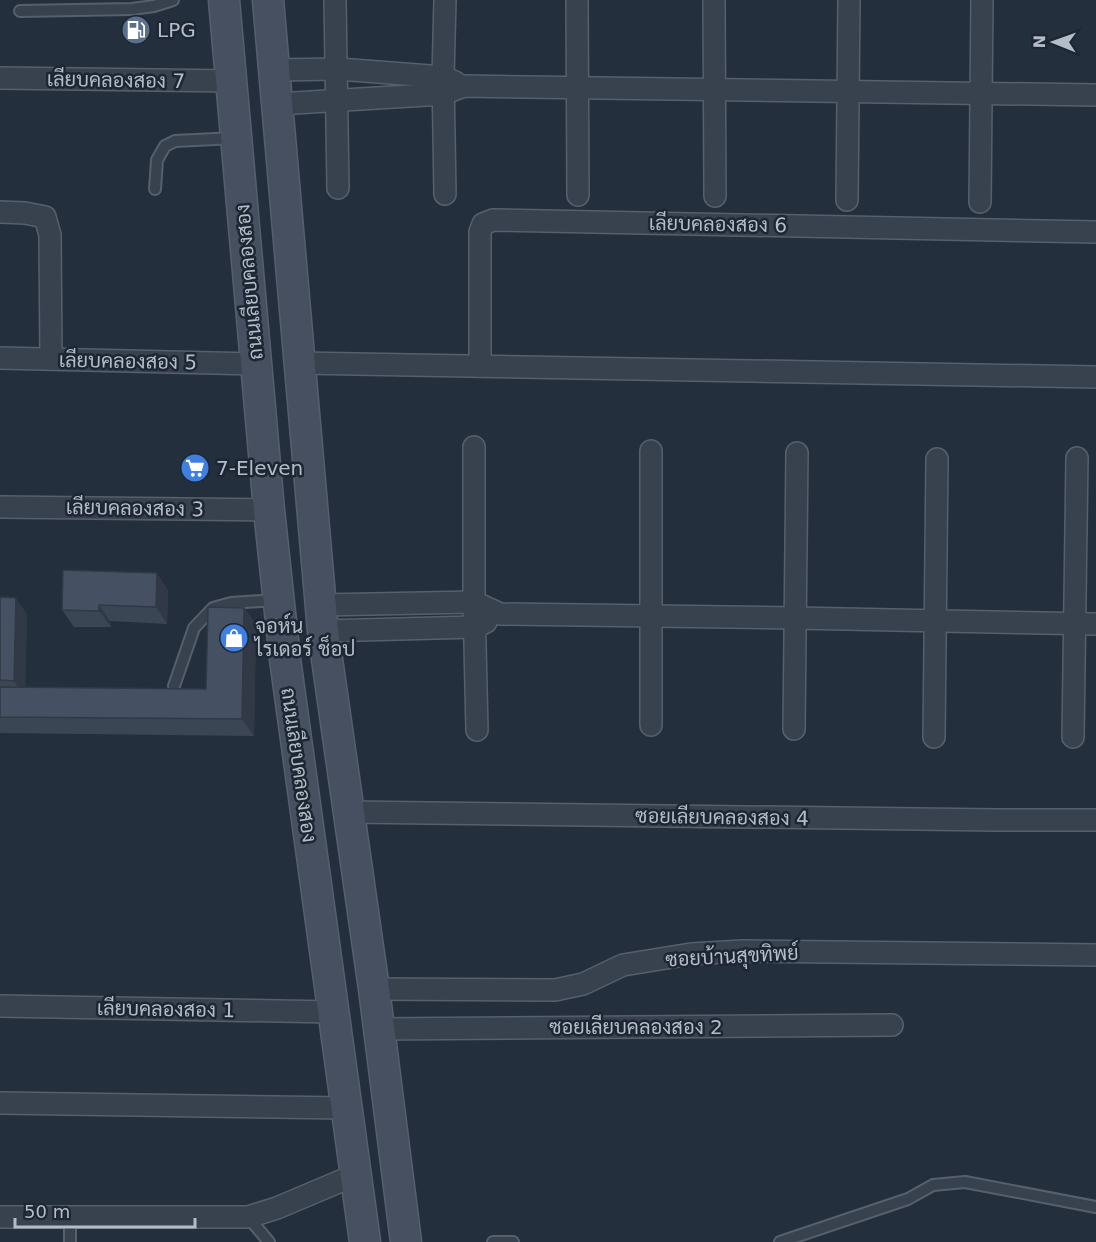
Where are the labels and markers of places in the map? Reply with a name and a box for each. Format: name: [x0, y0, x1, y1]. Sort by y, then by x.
fuel station icon: LPG: [120, 14, 152, 46]
place label: LPG: [157, 18, 196, 42]
supermarket icon: 7-Eleven: [179, 452, 211, 484]
place label: 7-Eleven: [216, 456, 303, 480]
place label: จอห์น ไรเดอร์ ช็อป: [253, 612, 355, 661]
shop icon: จอห์น ไรเดอร์ ช็อป: [218, 622, 250, 654]

